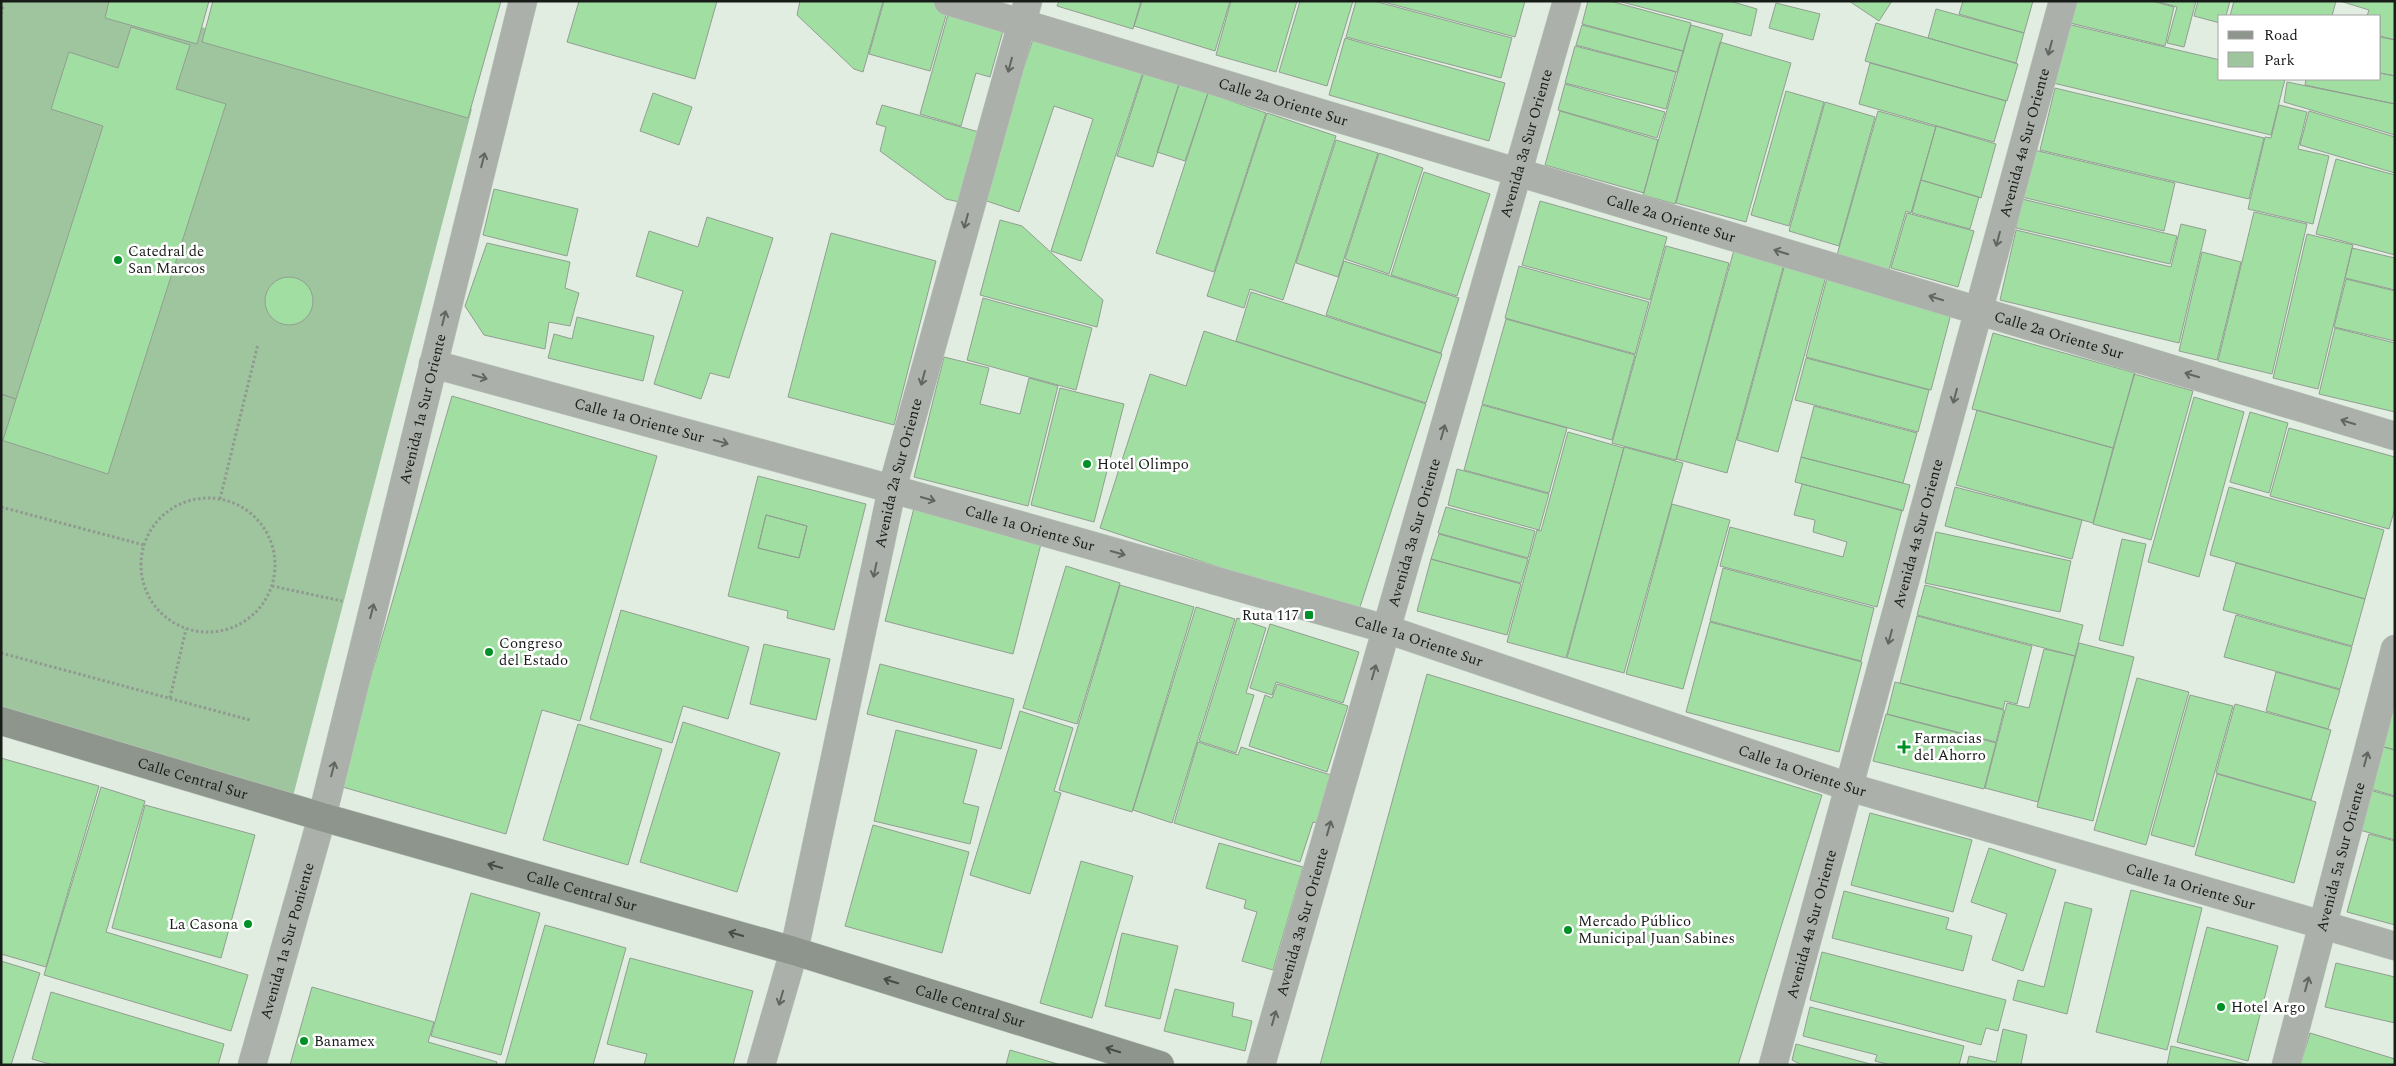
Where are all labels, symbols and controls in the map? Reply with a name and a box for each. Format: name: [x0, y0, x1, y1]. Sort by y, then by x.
legend: [2218, 15, 2381, 80]
text: Road: [2264, 24, 2298, 47]
one-way arrow: [2045, 40, 2054, 56]
text: Park: [2264, 49, 2295, 72]
one-way arrow: [1004, 56, 1014, 72]
street label: Avenida 4a Sur Oriente: [1993, 65, 2056, 220]
street label: Avenida 3a Sur Oriente: [1494, 66, 1558, 221]
street label: Calle 2a Oriente Sur: [1216, 71, 1351, 132]
one-way arrow: [479, 152, 489, 168]
street label: Calle 2a Oriente Sur: [1603, 188, 1739, 249]
one-way arrow: [961, 213, 971, 229]
one-way arrow: [1993, 230, 2002, 246]
place label: Catedral de San Marcos: [128, 240, 206, 280]
one-way arrow: [1773, 246, 1789, 256]
marker: Catedral de San Marcos: [112, 254, 124, 266]
one-way arrow: [1929, 293, 1945, 303]
street label: Calle 2a Oriente Sur: [1991, 305, 2126, 365]
one-way arrow: [440, 310, 449, 326]
street label: Avenida 1a Sur Oriente: [393, 331, 452, 486]
one-way arrow: [918, 370, 927, 386]
one-way arrow: [2185, 370, 2201, 380]
one-way arrow: [471, 372, 487, 382]
one-way arrow: [1950, 387, 1959, 403]
street label: Calle 1a Oriente Sur: [572, 392, 707, 449]
street label: Avenida 2a Sur Oriente: [868, 395, 928, 550]
one-way arrow: [2340, 417, 2356, 427]
one-way arrow: [1439, 424, 1449, 440]
one-way arrow: [713, 438, 729, 447]
place label: Hotel Olimpo: [1097, 453, 1189, 476]
street label: Avenida 3a Sur Oriente: [1382, 455, 1446, 610]
street label: Avenida 4a Sur Oriente: [1887, 456, 1949, 611]
marker: Hotel Olimpo: [1081, 458, 1093, 470]
one-way arrow: [920, 495, 936, 504]
street label: Calle 1a Oriente Sur: [962, 499, 1098, 557]
one-way arrow: [1110, 549, 1126, 558]
one-way arrow: [870, 561, 879, 577]
one-way arrow: [368, 604, 377, 620]
place label: Ruta 117: [1242, 604, 1299, 627]
marker: Ruta 117: [1303, 609, 1315, 621]
street label: Calle 1a Oriente Sur: [1352, 609, 1486, 673]
one-way arrow: [1884, 628, 1894, 644]
place label: Congreso del Estado: [499, 632, 568, 672]
marker: Congreso del Estado: [483, 646, 495, 658]
one-way arrow: [1370, 664, 1380, 680]
place label: Farmacias del Ahorro: [1914, 727, 1986, 767]
street label: Calle 1a Oriente Sur: [1735, 739, 1869, 803]
marker: Farmacias del Ahorro: [1898, 741, 1910, 753]
street label: Calle Central Sur: [135, 751, 251, 806]
one-way arrow: [2362, 751, 2371, 767]
one-way arrow: [329, 762, 338, 778]
street label: Avenida 5a Sur Oriente: [2310, 780, 2371, 934]
one-way arrow: [1325, 821, 1334, 837]
street label: Avenida 3a Sur Oriente: [1270, 845, 1335, 999]
street label: Avenida 4a Sur Oriente: [1780, 847, 1843, 1001]
street label: Calle 1a Oriente Sur: [2123, 857, 2258, 916]
street label: Avenida 1a Sur Poniente: [254, 860, 320, 1022]
one-way arrow: [488, 861, 504, 870]
street label: Calle Central Sur: [524, 864, 640, 917]
place label: Mercado Público Municipal Juan Sabines: [1578, 910, 1735, 950]
place label: La Casona: [169, 913, 239, 936]
marker: La Casona: [242, 918, 254, 930]
marker: Mercado Público Municipal Juan Sabines: [1562, 924, 1574, 936]
one-way arrow: [728, 929, 744, 939]
one-way arrow: [884, 976, 900, 986]
one-way arrow: [2303, 976, 2312, 992]
street label: Calle Central Sur: [912, 978, 1028, 1034]
one-way arrow: [775, 989, 785, 1005]
place label: Hotel Argo: [2231, 996, 2305, 1019]
marker: Hotel Argo: [2215, 1001, 2227, 1013]
one-way arrow: [1270, 1010, 1280, 1026]
place label: Banamex: [314, 1030, 375, 1053]
marker: Banamex: [298, 1035, 310, 1047]
one-way arrow: [1106, 1045, 1122, 1055]

